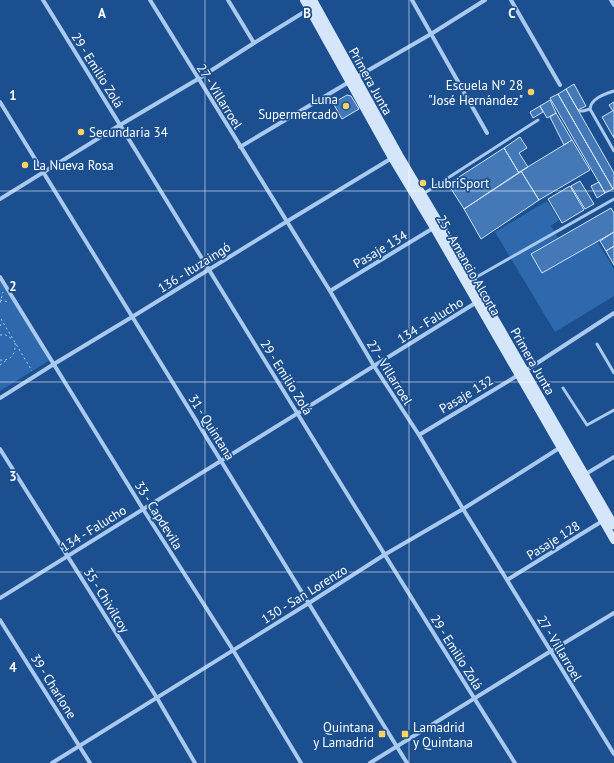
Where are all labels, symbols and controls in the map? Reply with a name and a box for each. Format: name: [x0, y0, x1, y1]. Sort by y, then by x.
text: A: [98, 5, 106, 22]
text: B: [303, 5, 311, 22]
text: C: [508, 5, 516, 22]
street label: 29 - Emilio Zolá: [68, 29, 128, 111]
street label: Primera Junta: [345, 44, 396, 118]
street label: 27 - Villarroel: [193, 60, 246, 132]
place label: Escuela Nº 28 "José Hernández": [428, 77, 523, 109]
text: 1: [9, 87, 17, 104]
marker: Escuela Nº 28 "José Hernández": [526, 87, 536, 97]
place label: Luna Supermercado: [258, 91, 338, 123]
marker: Luna Supermercado: [341, 101, 351, 111]
place label: Secundaria 34: [89, 124, 168, 141]
marker: Secundaria 34: [76, 127, 86, 137]
place label: La Nueva Rosa: [33, 157, 114, 174]
marker: La Nueva Rosa: [20, 160, 30, 170]
place label: LubriSport: [431, 175, 490, 192]
marker: LubriSport: [418, 178, 428, 188]
street label: 25 - Amancio Alcorta: [433, 212, 504, 319]
street label: Pasaje 134: [350, 227, 410, 272]
street label: 136 - Ituzaingó: [155, 238, 234, 297]
text: 2: [9, 278, 17, 295]
street label: 134 - Falucho: [394, 293, 466, 347]
street label: Primera Junta: [506, 325, 559, 398]
street label: 29 - Emilio Zolá: [257, 336, 317, 418]
street label: 27 - Villarroel: [363, 336, 416, 408]
street label: Pasaje 132: [436, 372, 496, 417]
street label: 31 - Quintana: [185, 391, 239, 463]
text: 3: [9, 468, 17, 485]
street label: 33 - Capdevila: [131, 478, 186, 553]
street label: 134 - Falucho: [57, 501, 129, 555]
street label: Pasaje 128: [523, 517, 583, 564]
street label: 130 - San Lorenzo: [258, 561, 351, 628]
street label: 35 - Chivilcoy: [80, 565, 133, 636]
street label: 29 - Emilio Zolá: [427, 611, 487, 693]
street label: 27 - Villarroel: [533, 612, 586, 684]
street label: 39 - Charlone: [27, 651, 80, 722]
text: 4: [9, 659, 17, 676]
place label: Quintana y Lamadrid: [313, 719, 374, 751]
place label: Lamadrid y Quintana: [413, 719, 473, 751]
marker: Quintana y Lamadrid: [377, 729, 387, 739]
marker: Lamadrid y Quintana: [400, 729, 410, 739]

